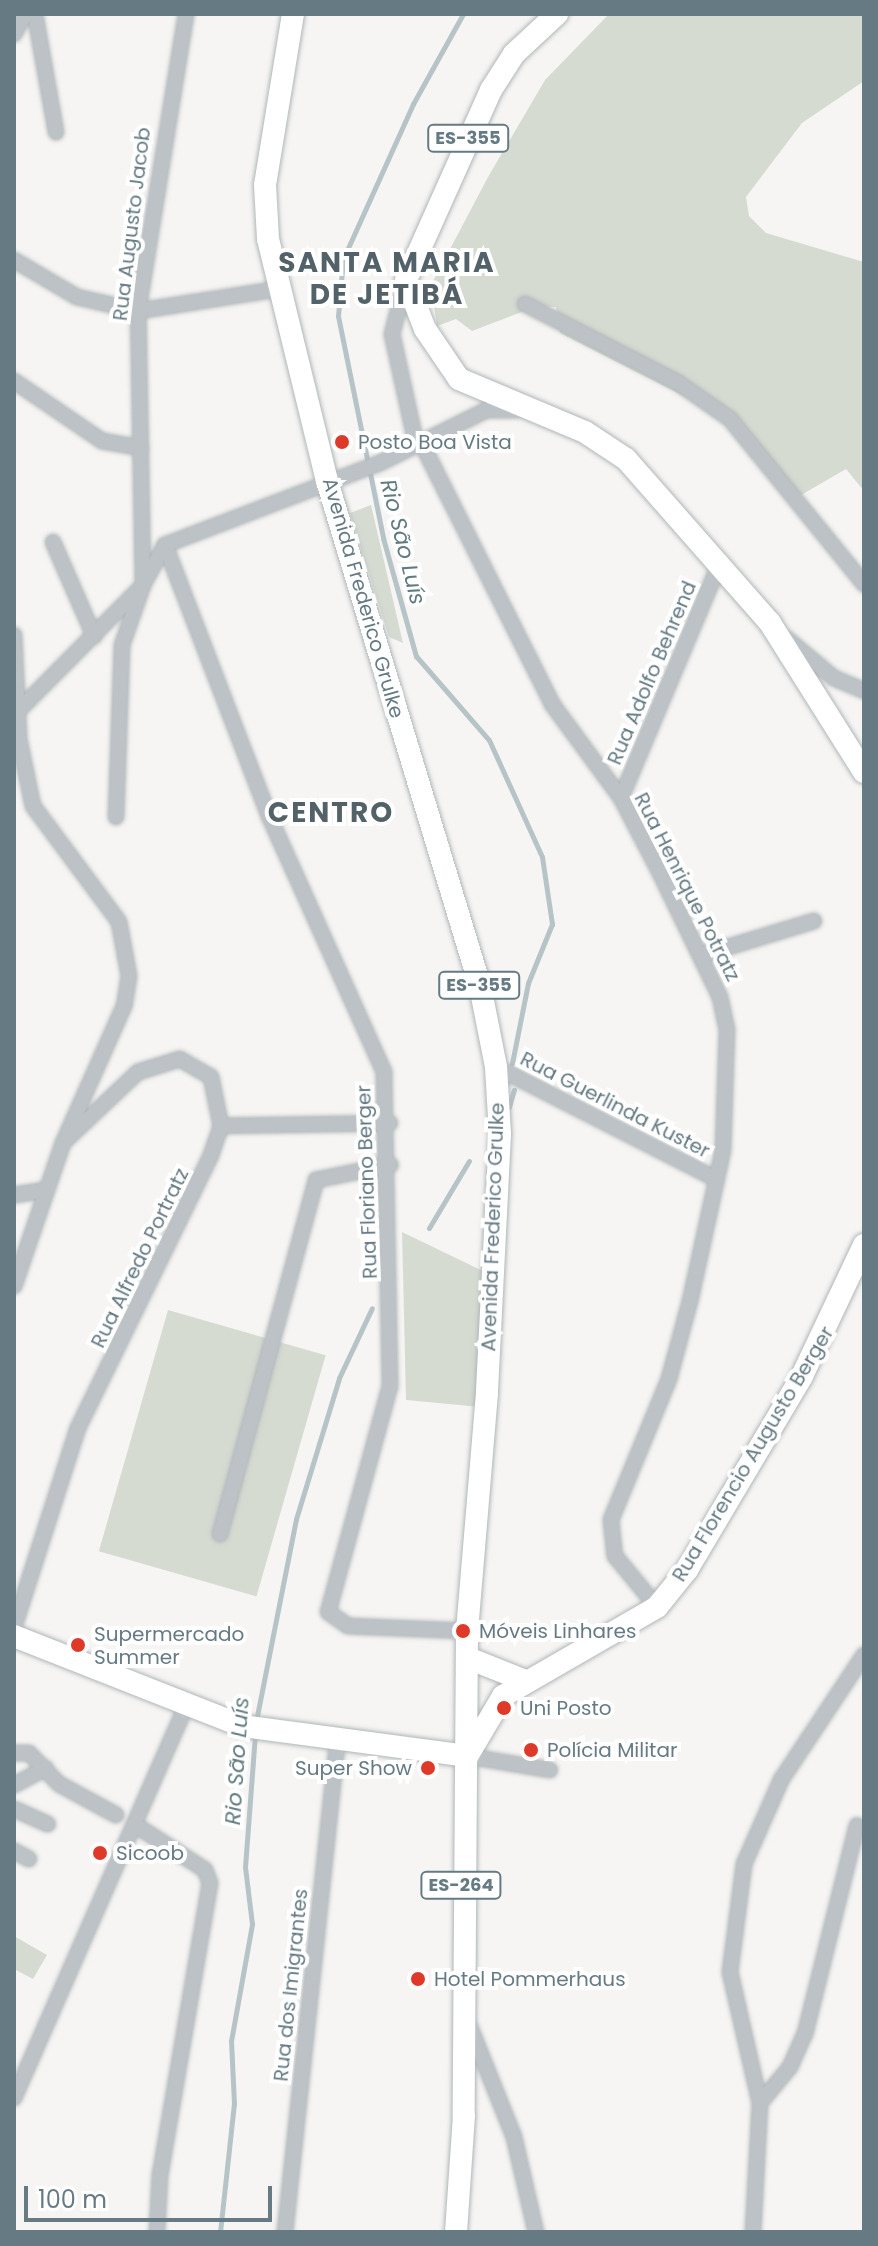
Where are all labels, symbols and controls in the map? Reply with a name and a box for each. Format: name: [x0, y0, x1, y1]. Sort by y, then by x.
road number: ES-355: [426, 124, 510, 152]
street label: Rua Augusto Jacob: [108, 126, 156, 322]
district label: SANTA MARIA DE JETIBÁ: [278, 246, 496, 312]
place label: Posto Boa Vista: [358, 430, 512, 454]
marker: Posto Boa Vista: [333, 433, 351, 451]
street label: Avenida Frederico Grulke: [317, 475, 409, 721]
water label: Rio São Luís: [375, 477, 431, 607]
street label: Rua Adolfo Behrend: [602, 578, 702, 768]
street label: Rua Henrique Potratz: [629, 789, 745, 985]
district label: CENTRO: [268, 796, 394, 830]
road number: ES-355: [437, 971, 521, 999]
street label: Rua Guerlinda Kuster: [516, 1047, 714, 1163]
street label: Rua Floriano Berger: [352, 1085, 382, 1279]
street label: Avenida Frederico Grulke: [477, 1102, 509, 1352]
street label: Rua Alfredo Portratz: [86, 1164, 194, 1352]
street label: Rua Florencio Augusto Berger: [667, 1322, 839, 1586]
place label: Móveis Linhares: [479, 1619, 636, 1643]
place label: Supermercado Summer: [94, 1622, 244, 1669]
marker: Móveis Linhares: [454, 1622, 472, 1640]
marker: Supermercado Summer: [69, 1636, 87, 1654]
water label: Rio São Luís: [219, 1696, 255, 1826]
place label: Uni Posto: [520, 1696, 611, 1720]
marker: Uni Posto: [495, 1699, 513, 1717]
place label: Polícia Militar: [547, 1738, 677, 1762]
marker: Polícia Militar: [522, 1741, 540, 1759]
place label: Super Show: [295, 1756, 412, 1780]
marker: Super Show: [419, 1759, 437, 1777]
place label: Sicoob: [116, 1841, 184, 1865]
marker: Sicoob: [91, 1844, 109, 1862]
road number: ES-264: [419, 1871, 503, 1899]
street label: Rua dos Imigrantes: [269, 1887, 313, 2083]
place label: Hotel Pommerhaus: [434, 1967, 626, 1991]
marker: Hotel Pommerhaus: [409, 1970, 427, 1988]
scale bar: [28, 2170, 276, 2220]
text: 100 m: [38, 2183, 107, 2216]

